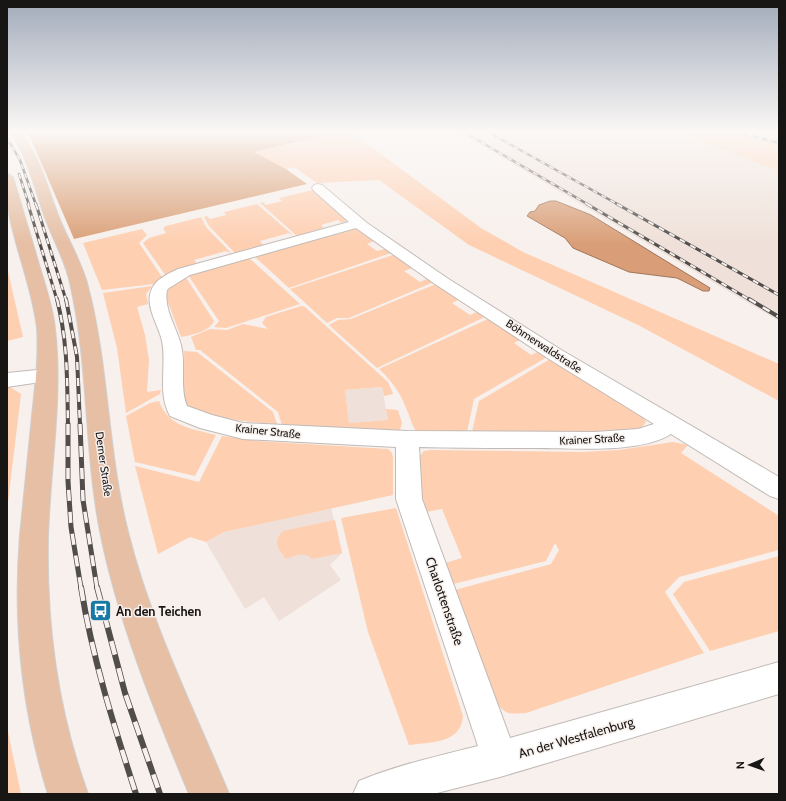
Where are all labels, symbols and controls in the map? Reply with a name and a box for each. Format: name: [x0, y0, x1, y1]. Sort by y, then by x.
street label: Böhmerwaldstraße: [503, 316, 585, 376]
street label: Krainer Straße: [235, 421, 302, 441]
street label: Krainer Straße: [559, 430, 625, 448]
street label: Derner Straße: [93, 431, 116, 498]
street label: Charlottenstraße: [422, 555, 468, 648]
bus stop icon: An den Teichen: [88, 598, 114, 624]
place label: An den Teichen: [116, 603, 201, 619]
street label: An der Westfalenburg: [516, 713, 636, 761]
north arrow: [730, 745, 770, 785]
text: N: [733, 761, 747, 769]

